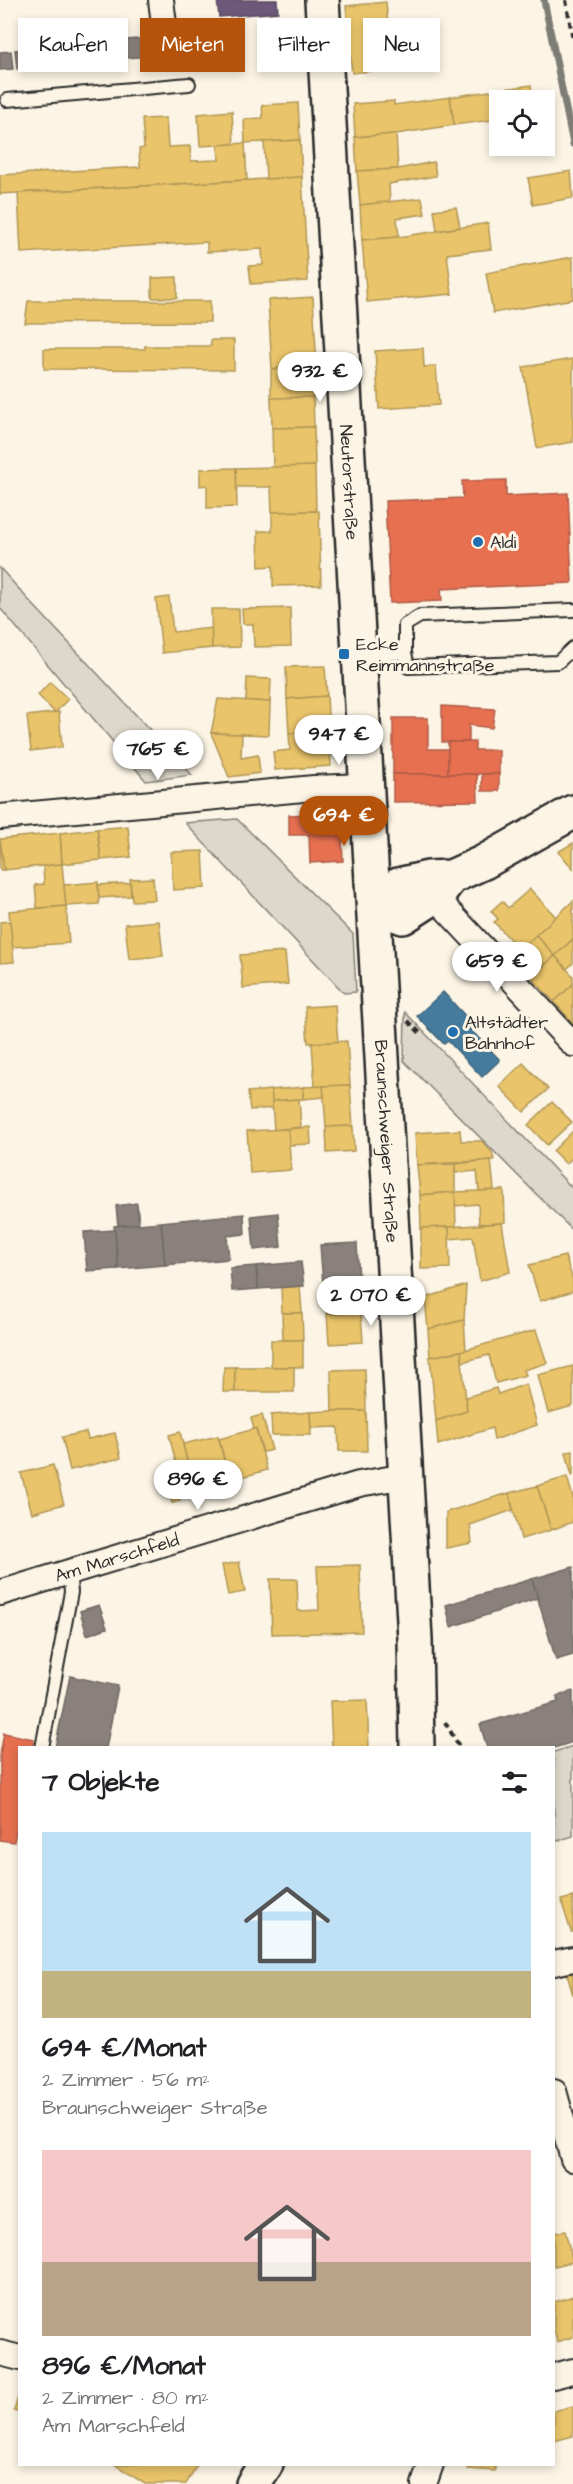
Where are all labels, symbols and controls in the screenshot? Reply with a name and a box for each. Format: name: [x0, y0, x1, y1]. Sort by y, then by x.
chip: Kaufen: [18, 18, 128, 72]
chip: Mieten: [140, 18, 245, 72]
chip: Filter: [257, 18, 351, 72]
chip: Neu: [363, 18, 440, 72]
map controls: [489, 90, 555, 156]
button: locate: [489, 90, 555, 156]
pin: 932 €: [278, 352, 362, 403]
text: 932 €: [292, 357, 348, 385]
street label: Neutorstraße: [333, 424, 365, 541]
place label: Aldi: [490, 530, 517, 555]
marker: Aldi: [471, 535, 485, 549]
place label: Ecke Reimmannstraße: [356, 632, 495, 678]
marker: Ecke Reimmannstraße: [337, 647, 351, 661]
pin: 947 €: [297, 715, 381, 766]
text: 947 €: [308, 720, 370, 748]
pin: 765 €: [116, 730, 200, 781]
text: 765 €: [127, 735, 189, 763]
pin: 694 €: [302, 796, 386, 847]
text: 694 €: [313, 801, 375, 829]
pin: 659 €: [455, 942, 539, 993]
text: 659 €: [466, 947, 528, 975]
place label: Altstädter Bahnhof: [465, 1010, 548, 1056]
marker: Altstädter Bahnhof: [446, 1025, 460, 1039]
street label: Braunschweiger Straße: [368, 1039, 405, 1244]
pin: 2 070 €: [316, 1276, 426, 1327]
text: 2 070 €: [331, 1281, 411, 1309]
pin: 896 €: [156, 1460, 240, 1511]
text: 896 €: [168, 1465, 228, 1493]
street label: Am Marschfeld: [52, 1527, 182, 1589]
text: 7 Objekte: [42, 1764, 160, 1800]
icon: filters: [498, 1766, 531, 1799]
icon: home: [233, 1871, 341, 1979]
text: 694 €/Monat: [42, 2030, 207, 2066]
text: 2 Zimmer · 56 m²: [42, 2066, 210, 2094]
text: Braunschweiger Straße: [42, 2094, 268, 2122]
icon: home: [233, 2189, 341, 2297]
text: 896 €/Monat: [42, 2348, 206, 2384]
text: 2 Zimmer · 80 m²: [42, 2384, 209, 2412]
text: Am Marschfeld: [42, 2412, 185, 2440]

